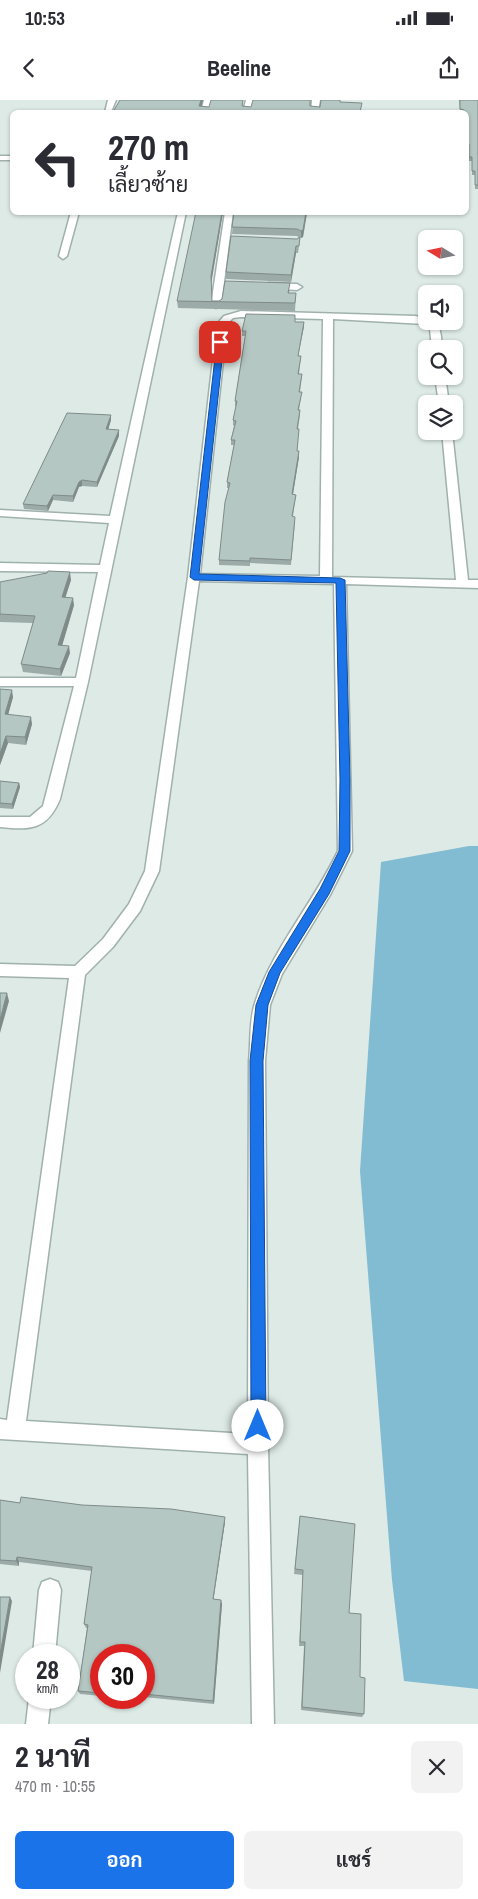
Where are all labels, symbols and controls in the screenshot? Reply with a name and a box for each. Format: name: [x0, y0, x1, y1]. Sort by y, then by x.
text: 10:53: [25, 5, 65, 31]
text: Beeline: [207, 53, 271, 83]
icon: back: [15, 54, 43, 82]
icon: share: [435, 54, 463, 82]
text: 270 m: [108, 124, 189, 171]
icon: left: [25, 130, 90, 195]
text: เลี้ยวซ้าย: [108, 169, 188, 199]
north arrow: [418, 230, 462, 275]
map controls: [418, 230, 463, 440]
button: sound: [418, 285, 463, 330]
pin: [199, 321, 241, 363]
icon: arrive: [206, 328, 234, 356]
button: search: [418, 340, 463, 385]
button: layers: [418, 395, 463, 440]
position arrow: [231, 1399, 283, 1451]
speed limit sign: 30: [90, 1644, 155, 1709]
text: 28: [36, 1653, 59, 1687]
text: km/h: [37, 1681, 58, 1697]
text: 2 นาที: [15, 1736, 91, 1776]
button: close: [411, 1741, 463, 1793]
text: 470 m · 10:55: [15, 1775, 95, 1797]
button: ออก: [15, 1831, 234, 1889]
button: แชร์: [244, 1831, 463, 1889]

